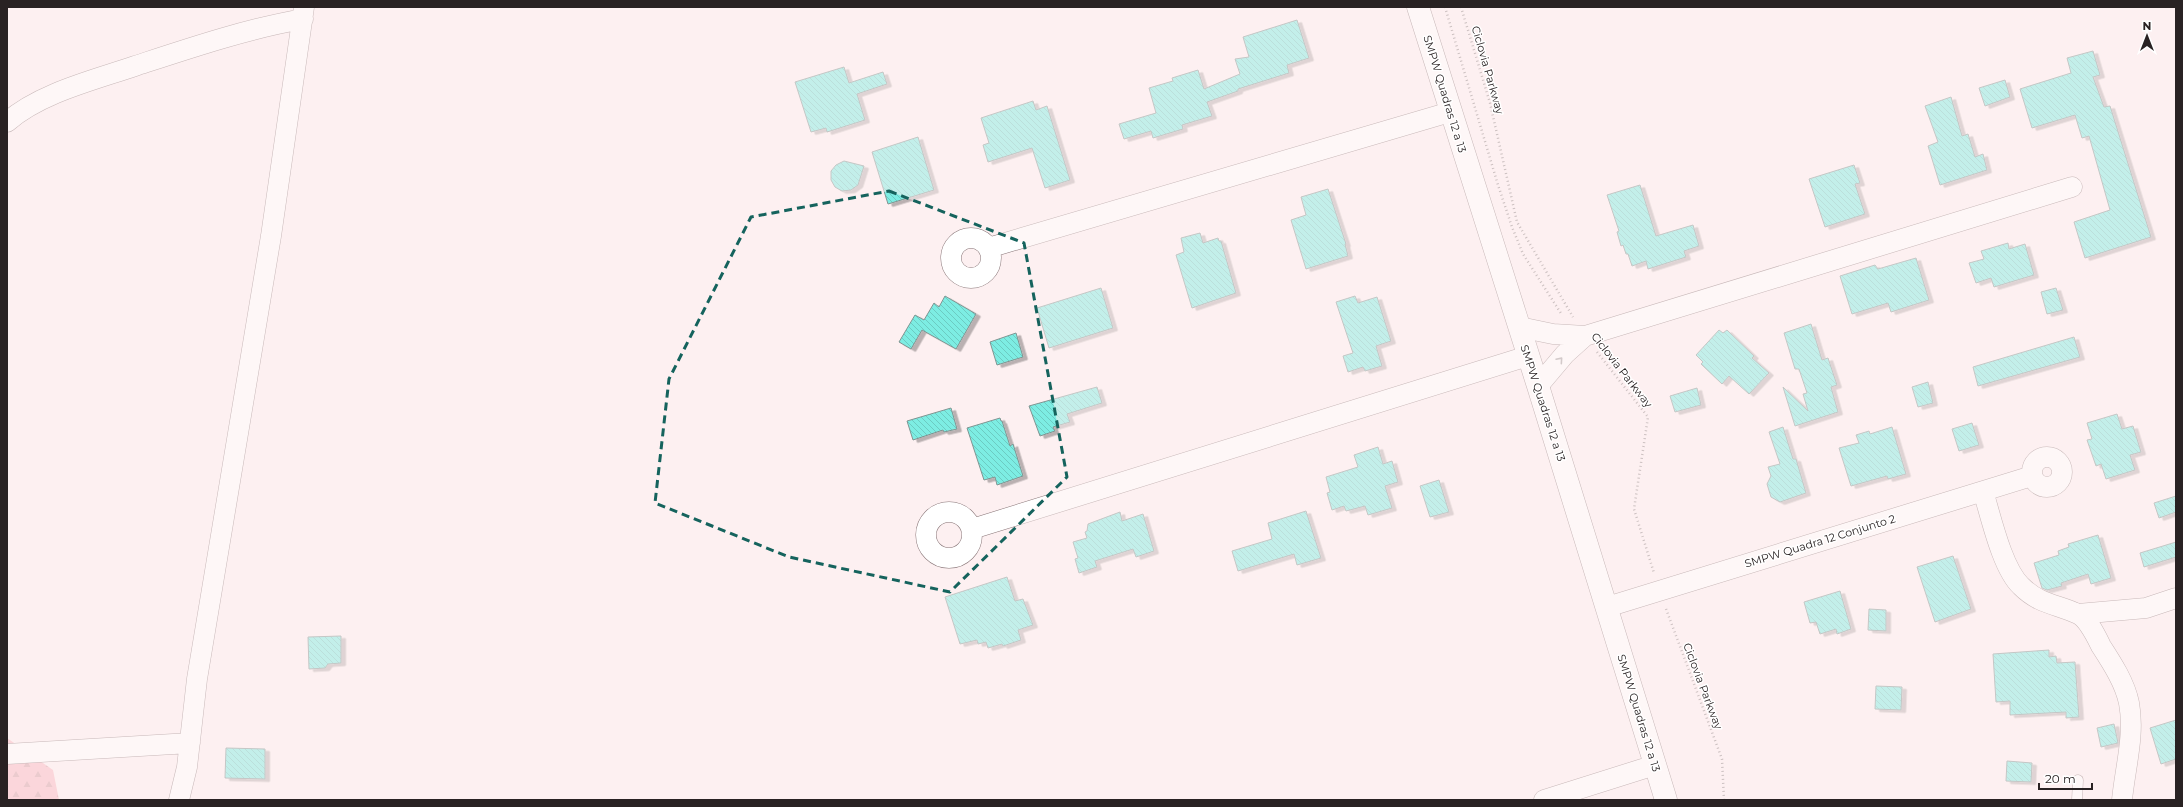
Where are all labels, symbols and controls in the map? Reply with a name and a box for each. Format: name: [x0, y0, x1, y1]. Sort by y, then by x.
north arrow: [2127, 16, 2167, 56]
text: N: [2143, 19, 2151, 33]
street label: Ciclovia Parkway: [1469, 24, 1507, 116]
street label: SMPW Quadras 12 a 13: [1420, 34, 1470, 154]
street label: Ciclovia Parkway: [1588, 330, 1656, 410]
street label: SMPW Quadras 12 a 13: [1517, 343, 1569, 463]
one-way arrow: [1556, 357, 1563, 364]
street label: SMPW Quadra 12 Conjunto 2: [1743, 511, 1897, 571]
street label: Ciclovia Parkway: [1680, 641, 1726, 731]
street label: SMPW Quadras 12 a 13: [1614, 653, 1664, 773]
scale bar: [2039, 765, 2092, 791]
text: 20 m: [2045, 771, 2076, 786]

